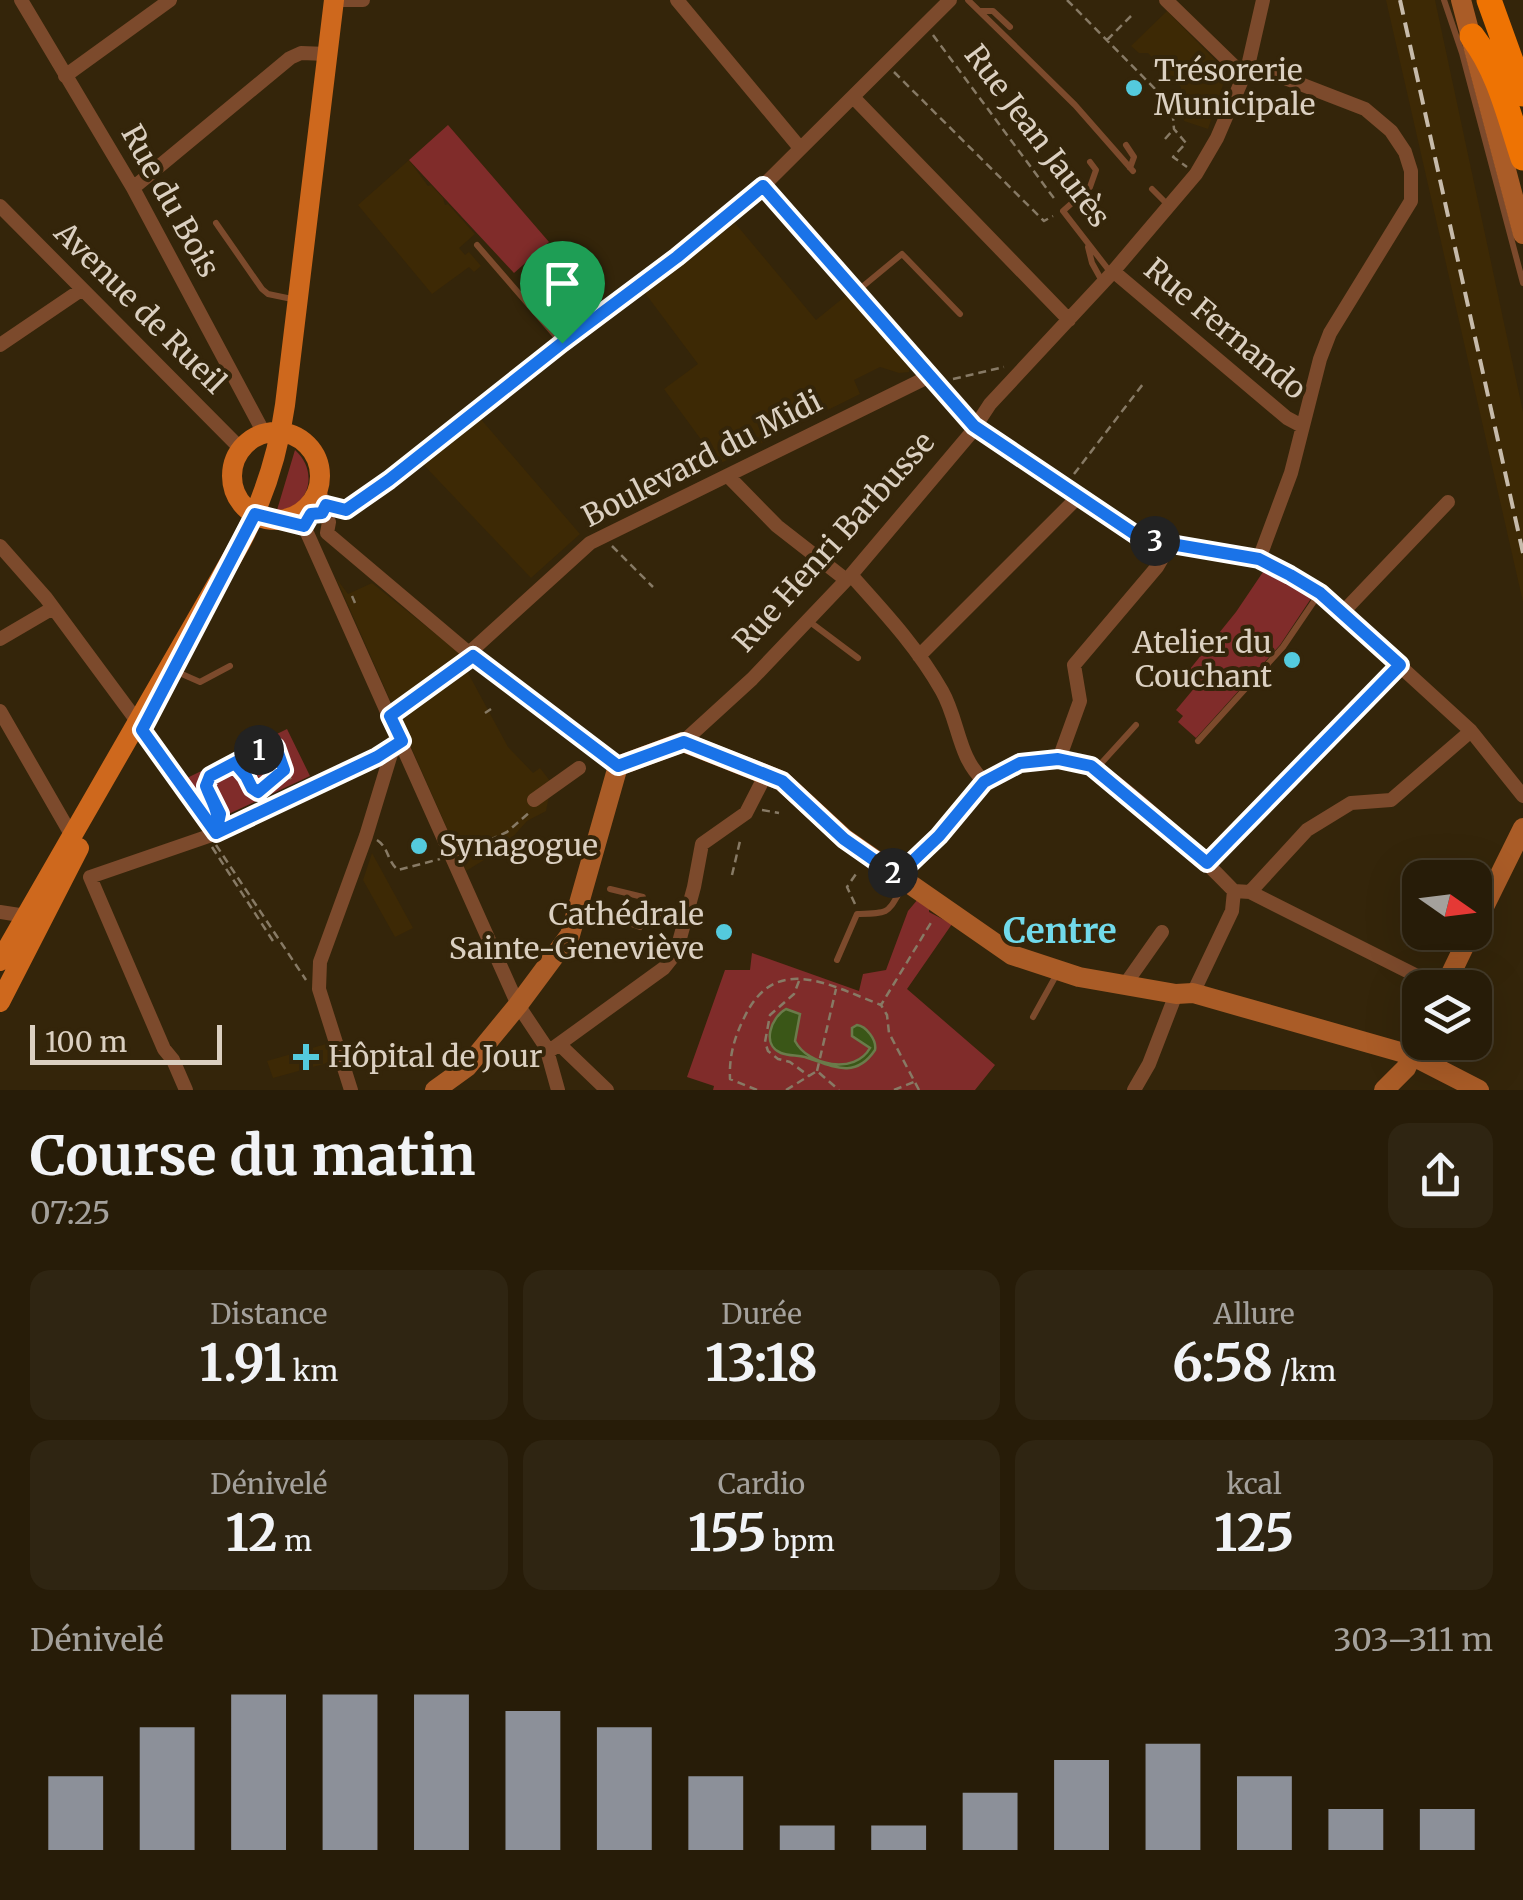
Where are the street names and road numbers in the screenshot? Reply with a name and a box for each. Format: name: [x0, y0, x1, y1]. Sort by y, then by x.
street label: Rue Jean Jaurès: [957, 37, 1119, 234]
street label: Rue du Bois: [113, 118, 228, 283]
street label: Avenue de Rueil: [46, 213, 234, 401]
street label: Rue Fernando: [1137, 249, 1314, 407]
street label: Boulevard du Midi: [575, 381, 828, 535]
street label: Rue Henri Barbusse: [724, 423, 942, 659]

